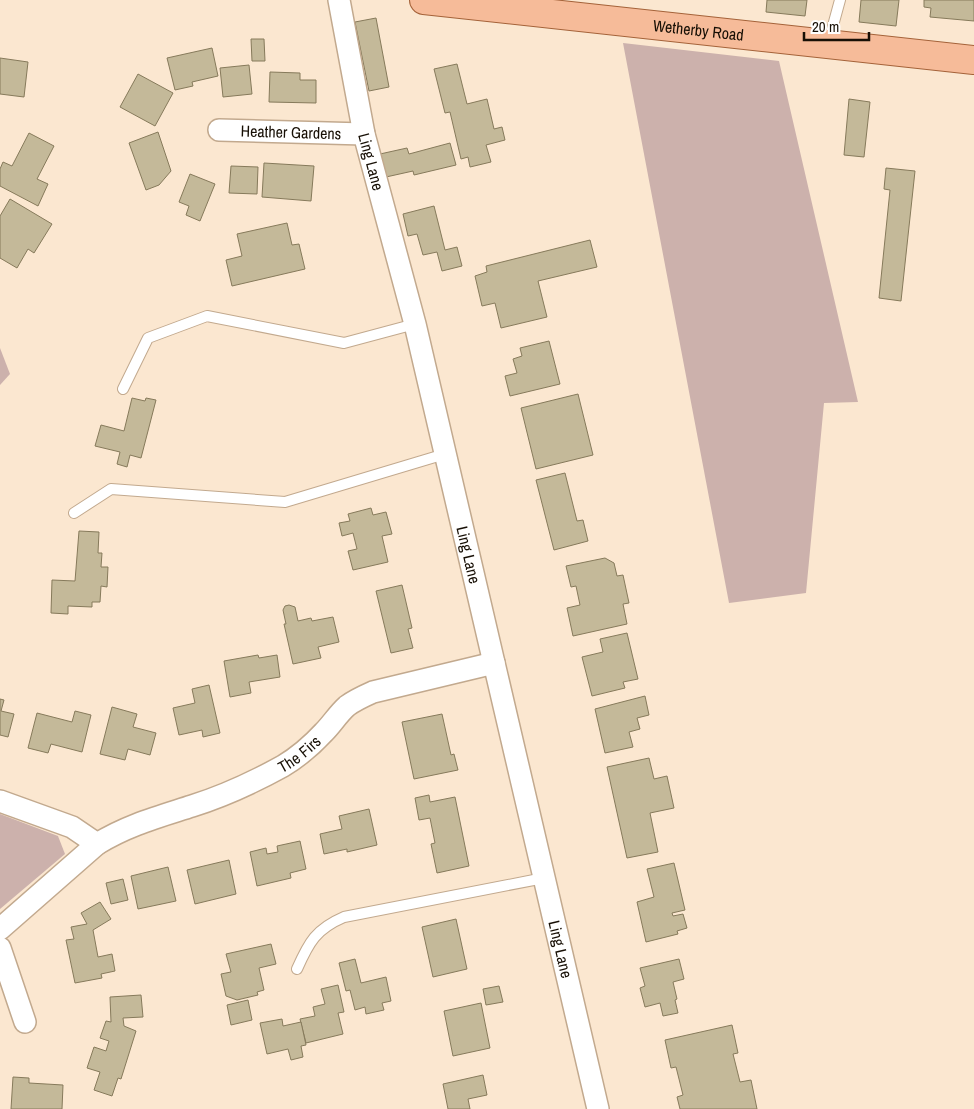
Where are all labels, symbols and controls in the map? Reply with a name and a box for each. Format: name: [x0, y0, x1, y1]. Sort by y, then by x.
scale bar: [804, 10, 869, 42]
street label: Wetherby Road: [652, 14, 745, 46]
text: 20 m: [812, 16, 839, 37]
street label: Heather Gardens: [240, 120, 342, 144]
street label: Ling Lane: [353, 131, 390, 193]
street label: Ling Lane: [451, 524, 486, 586]
street label: The Firs: [274, 731, 326, 778]
street label: Ling Lane: [543, 918, 578, 980]

